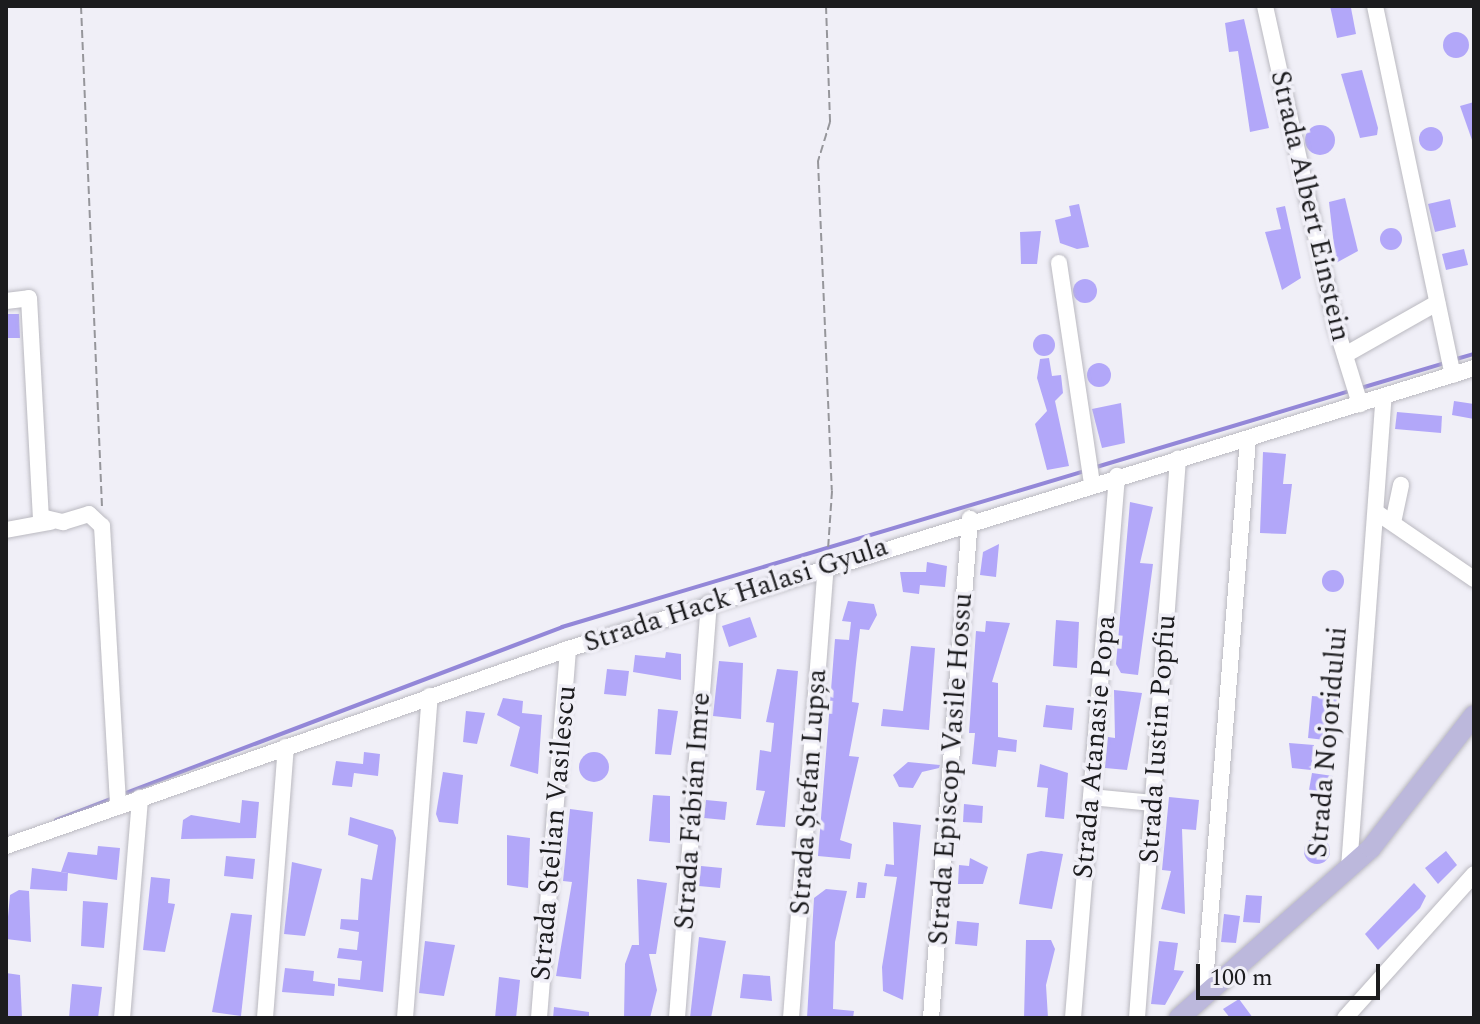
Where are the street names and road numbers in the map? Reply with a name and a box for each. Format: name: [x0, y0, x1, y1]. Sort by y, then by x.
street label: Strada Albert Einstein: [1262, 67, 1358, 345]
street label: Strada Hack Halasi Gyula: [580, 530, 892, 660]
street label: Strada Episcop Vasile Hossu: [922, 592, 980, 946]
street label: Strada Iustin Popfiu: [1133, 613, 1183, 865]
street label: Strada Atanasie Popa: [1067, 614, 1123, 880]
street label: Strada Nojoridului: [1301, 625, 1355, 859]
street label: Strada Ștefan Lupșa: [784, 668, 834, 916]
street label: Strada Stelian Vasilescu: [524, 684, 584, 982]
street label: Strada Fábián Imre: [668, 691, 718, 931]

